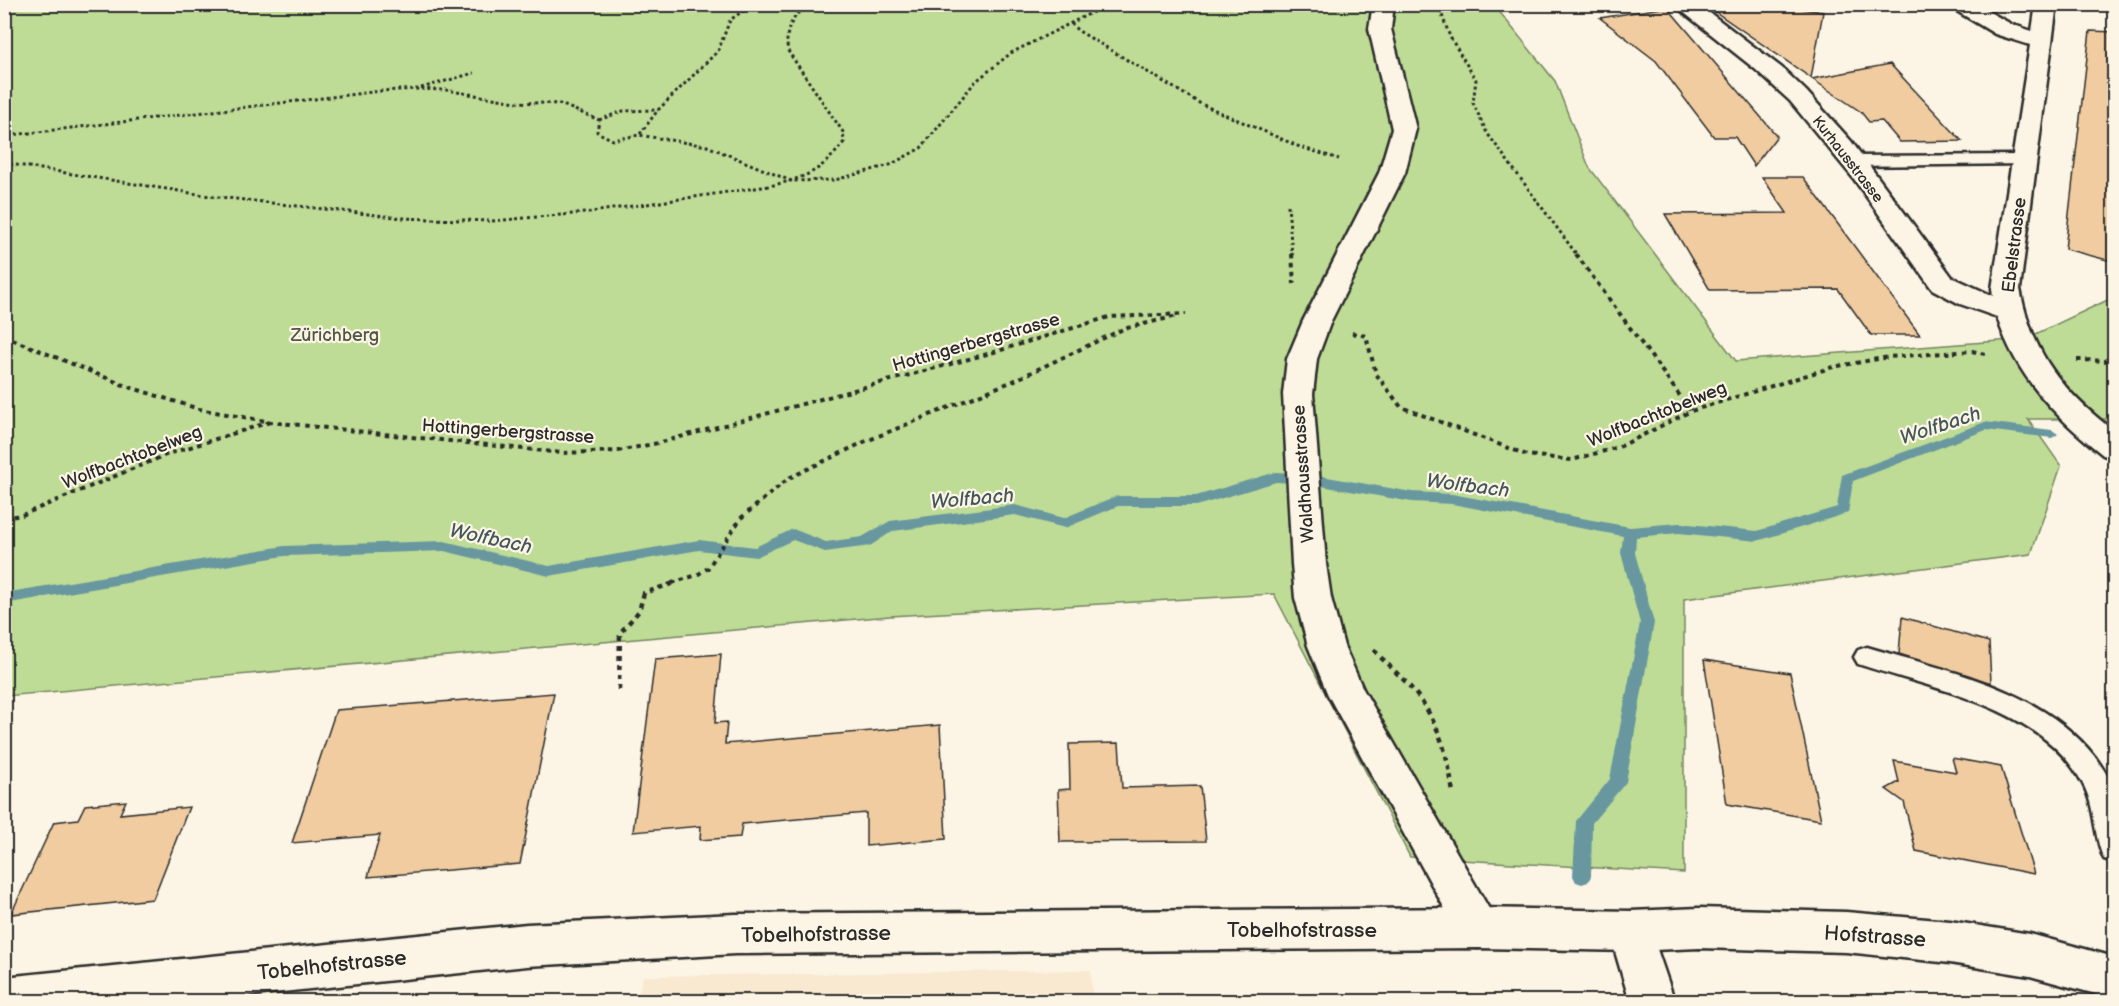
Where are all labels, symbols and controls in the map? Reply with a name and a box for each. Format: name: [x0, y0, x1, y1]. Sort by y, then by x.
street label: Kurhausstrasse: [1808, 112, 1888, 207]
street label: Ebelstrasse: [1998, 196, 2031, 294]
street label: Hottingerbergstrasse: [890, 308, 1062, 376]
park label: Zürichberg: [290, 325, 379, 346]
street label: Wolfbachtobelweg: [1585, 377, 1730, 452]
water label: Wolfbach: [1897, 402, 1984, 450]
street label: Waldhausstrasse: [1288, 404, 1319, 544]
street label: Hottingerbergstrasse: [421, 415, 595, 448]
street label: Wolfbachtobelweg: [59, 421, 205, 494]
water label: Wolfbach: [1425, 469, 1511, 503]
water label: Wolfbach: [929, 483, 1015, 515]
water label: Wolfbach: [447, 519, 534, 559]
street label: Tobelhofstrasse: [1227, 918, 1377, 943]
street label: Hofstrasse: [1823, 920, 1927, 953]
street label: Tobelhofstrasse: [741, 921, 891, 948]
street label: Tobelhofstrasse: [256, 945, 408, 986]

